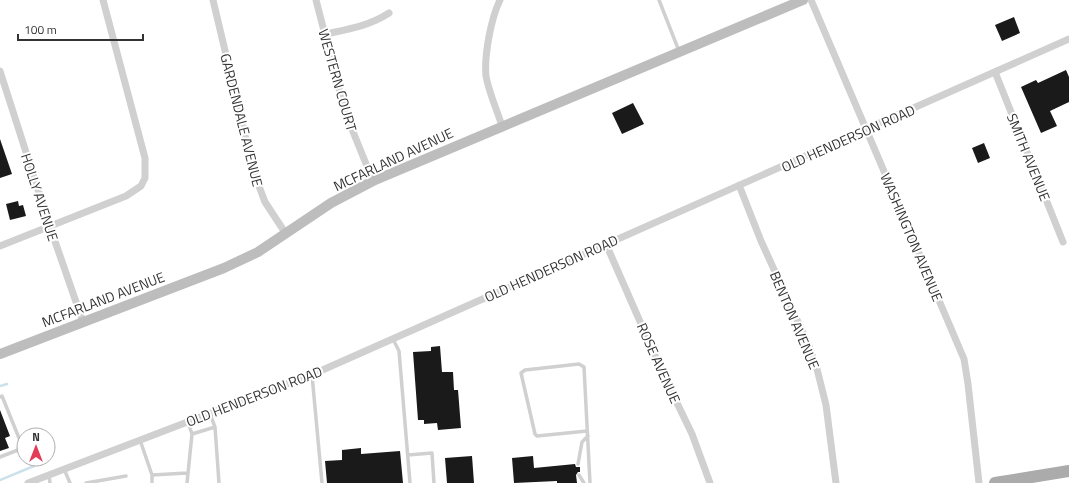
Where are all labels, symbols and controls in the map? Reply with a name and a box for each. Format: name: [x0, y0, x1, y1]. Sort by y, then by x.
scale bar: [18, 16, 143, 42]
text: 100 m: [24, 20, 57, 39]
street label: WESTERN COURT: [313, 26, 363, 134]
street label: GARDENDALE AVENUE: [215, 51, 269, 189]
street label: OLD HENDERSON ROAD: [778, 99, 918, 177]
street label: SMITH AVENUE: [1002, 110, 1056, 204]
street label: MCFARLAND AVENUE: [330, 122, 457, 196]
street label: HOLLY AVENUE: [16, 150, 64, 244]
street label: WASHINGTON AVENUE: [875, 169, 949, 305]
street label: OLD HENDERSON ROAD: [481, 229, 621, 307]
street label: MCFARLAND AVENUE: [39, 266, 168, 332]
street label: BENTON AVENUE: [765, 268, 825, 373]
street label: ROSE AVENUE: [632, 319, 686, 407]
street label: OLD HENDERSON ROAD: [183, 360, 325, 432]
north arrow: [16, 427, 56, 467]
text: N: [32, 429, 40, 445]

